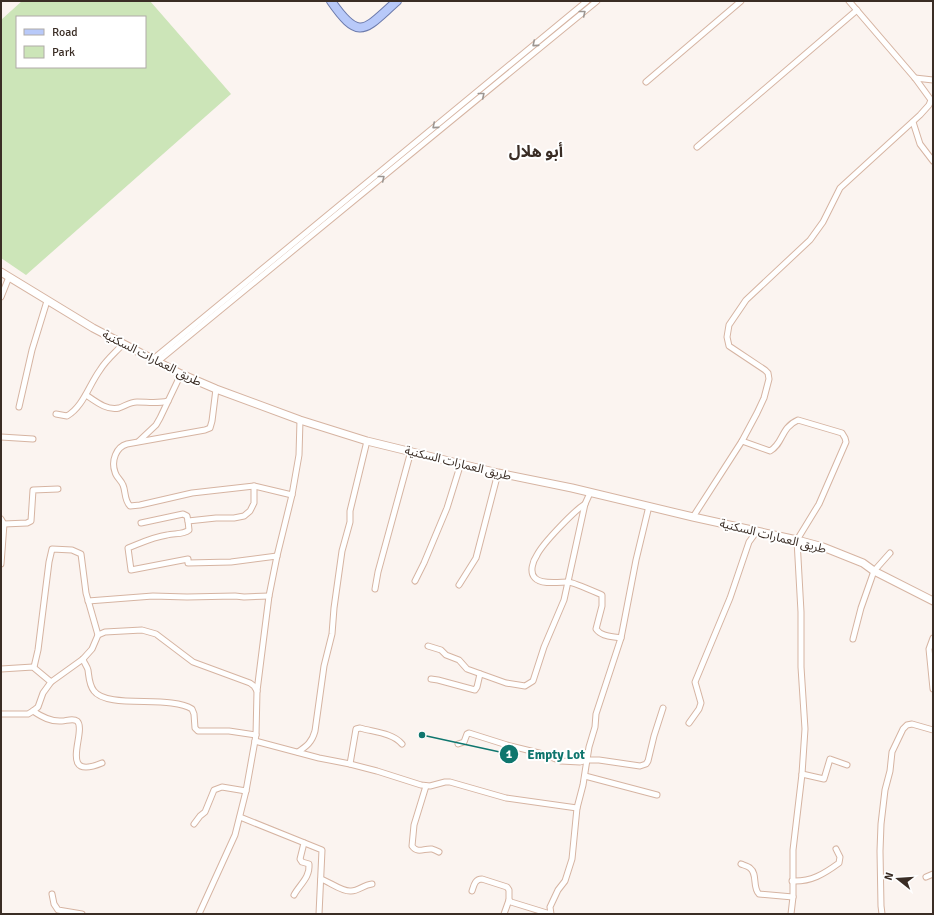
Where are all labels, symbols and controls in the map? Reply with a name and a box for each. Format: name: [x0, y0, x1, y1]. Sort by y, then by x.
one-way arrow: [578, 10, 585, 17]
legend: [16, 16, 146, 68]
text: Road: [52, 25, 78, 40]
one-way arrow: [533, 39, 540, 46]
text: Park: [52, 45, 75, 60]
one-way arrow: [478, 93, 485, 100]
one-way arrow: [433, 122, 440, 129]
district label: أبو هلال: [509, 142, 563, 162]
one-way arrow: [377, 175, 384, 182]
street label: طريق العمارات السكنية: [100, 327, 204, 390]
street label: طريق العمارات السكنية: [403, 443, 513, 484]
street label: طريق العمارات السكنية: [718, 516, 828, 557]
callout: Empty Lot: [499, 742, 593, 767]
text: 1: [506, 747, 513, 762]
text: Empty Lot: [527, 747, 585, 763]
north arrow: [878, 859, 918, 899]
text: N: [882, 871, 896, 882]

